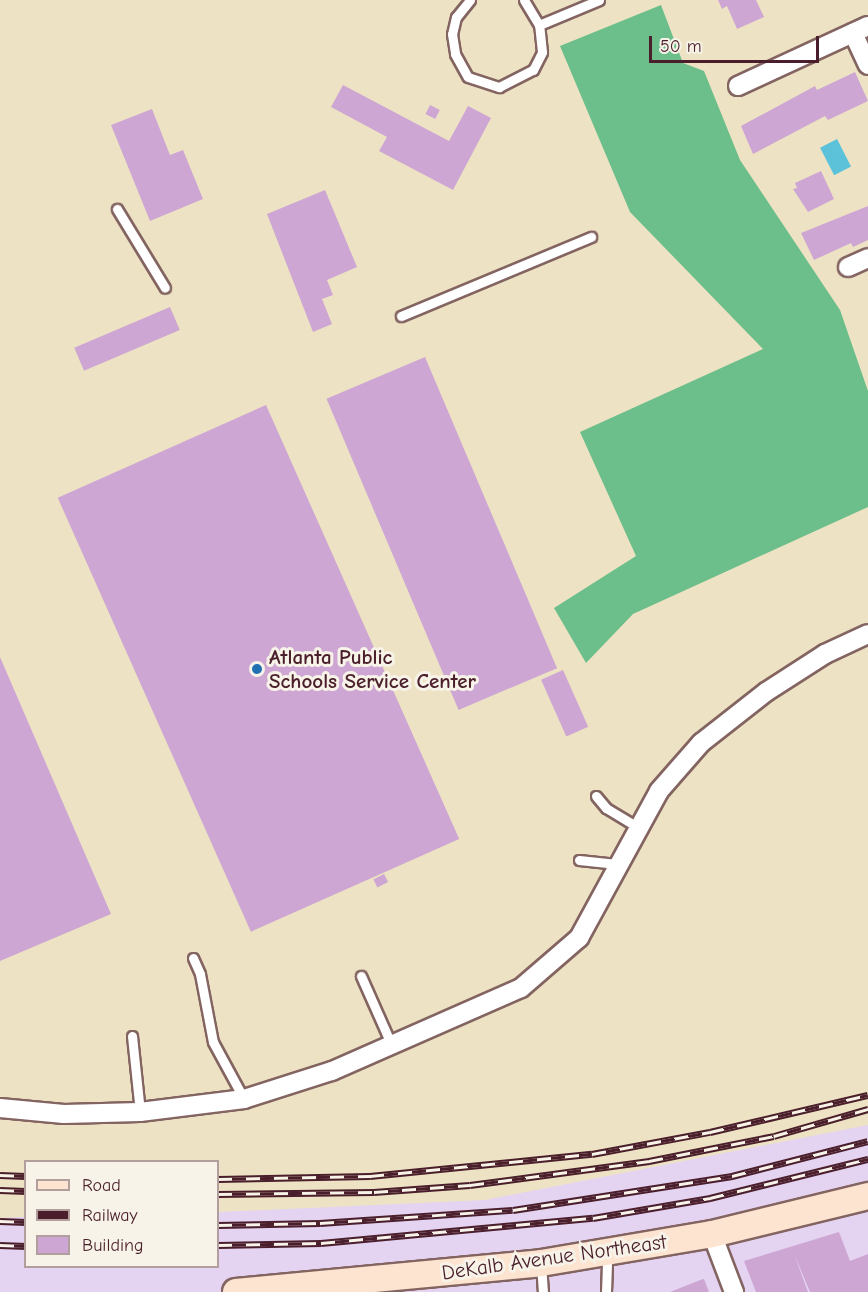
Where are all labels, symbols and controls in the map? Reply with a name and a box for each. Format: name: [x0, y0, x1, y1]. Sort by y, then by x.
scale bar: [652, 24, 822, 62]
text: 50 m: [660, 36, 702, 57]
place label: Atlanta Public Schools Service Center: [269, 644, 476, 694]
marker: Atlanta Public Schools Service Center: [250, 662, 264, 676]
legend: [24, 1160, 219, 1268]
text: Road: [82, 1175, 121, 1196]
text: Railway: [82, 1205, 138, 1226]
street label: DeKalb Avenue Northeast: [440, 1229, 668, 1285]
text: Building: [82, 1235, 144, 1256]

